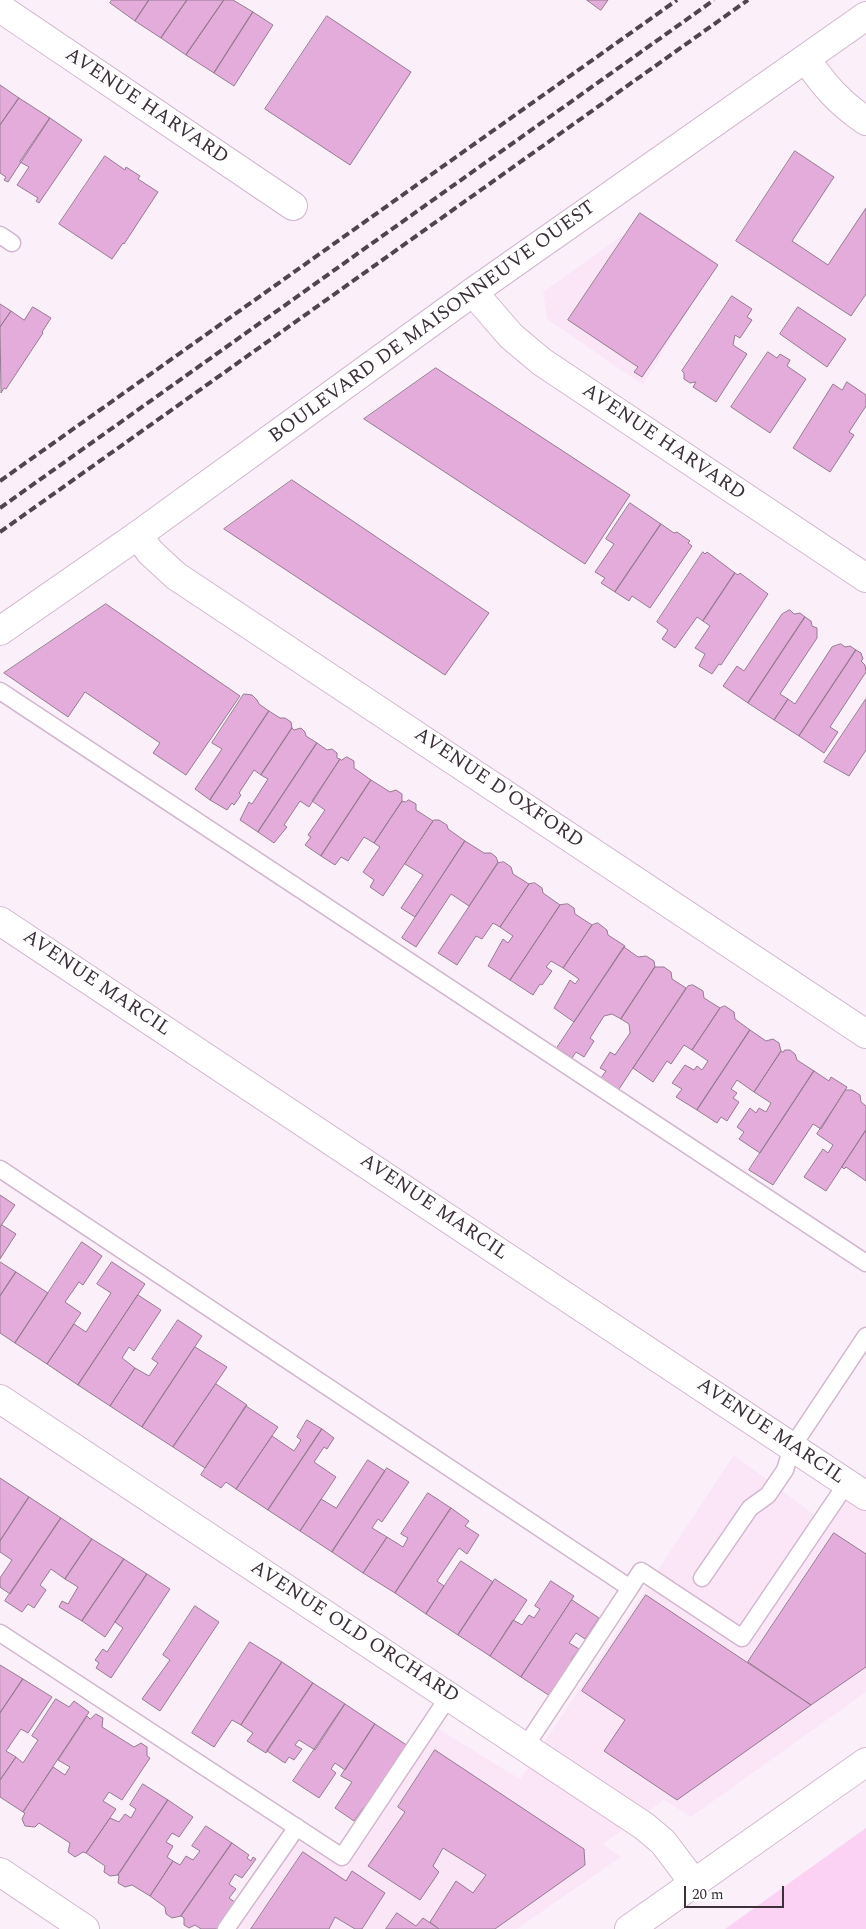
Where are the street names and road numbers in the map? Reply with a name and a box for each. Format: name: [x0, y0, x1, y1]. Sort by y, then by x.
street label: AVENUE HARVARD: [60, 43, 232, 171]
street label: BOULEVARD DE MAISONNEUVE OUEST: [265, 196, 601, 450]
street label: AVENUE HARVARD: [577, 379, 749, 507]
street label: AVENUE D'OXFORD: [409, 723, 587, 855]
street label: AVENUE MARCIL: [17, 926, 175, 1042]
street label: AVENUE MARCIL: [354, 1150, 512, 1266]
street label: AVENUE MARCIL: [691, 1374, 849, 1490]
street label: AVENUE OLD ORCHARD: [245, 1557, 463, 1709]

